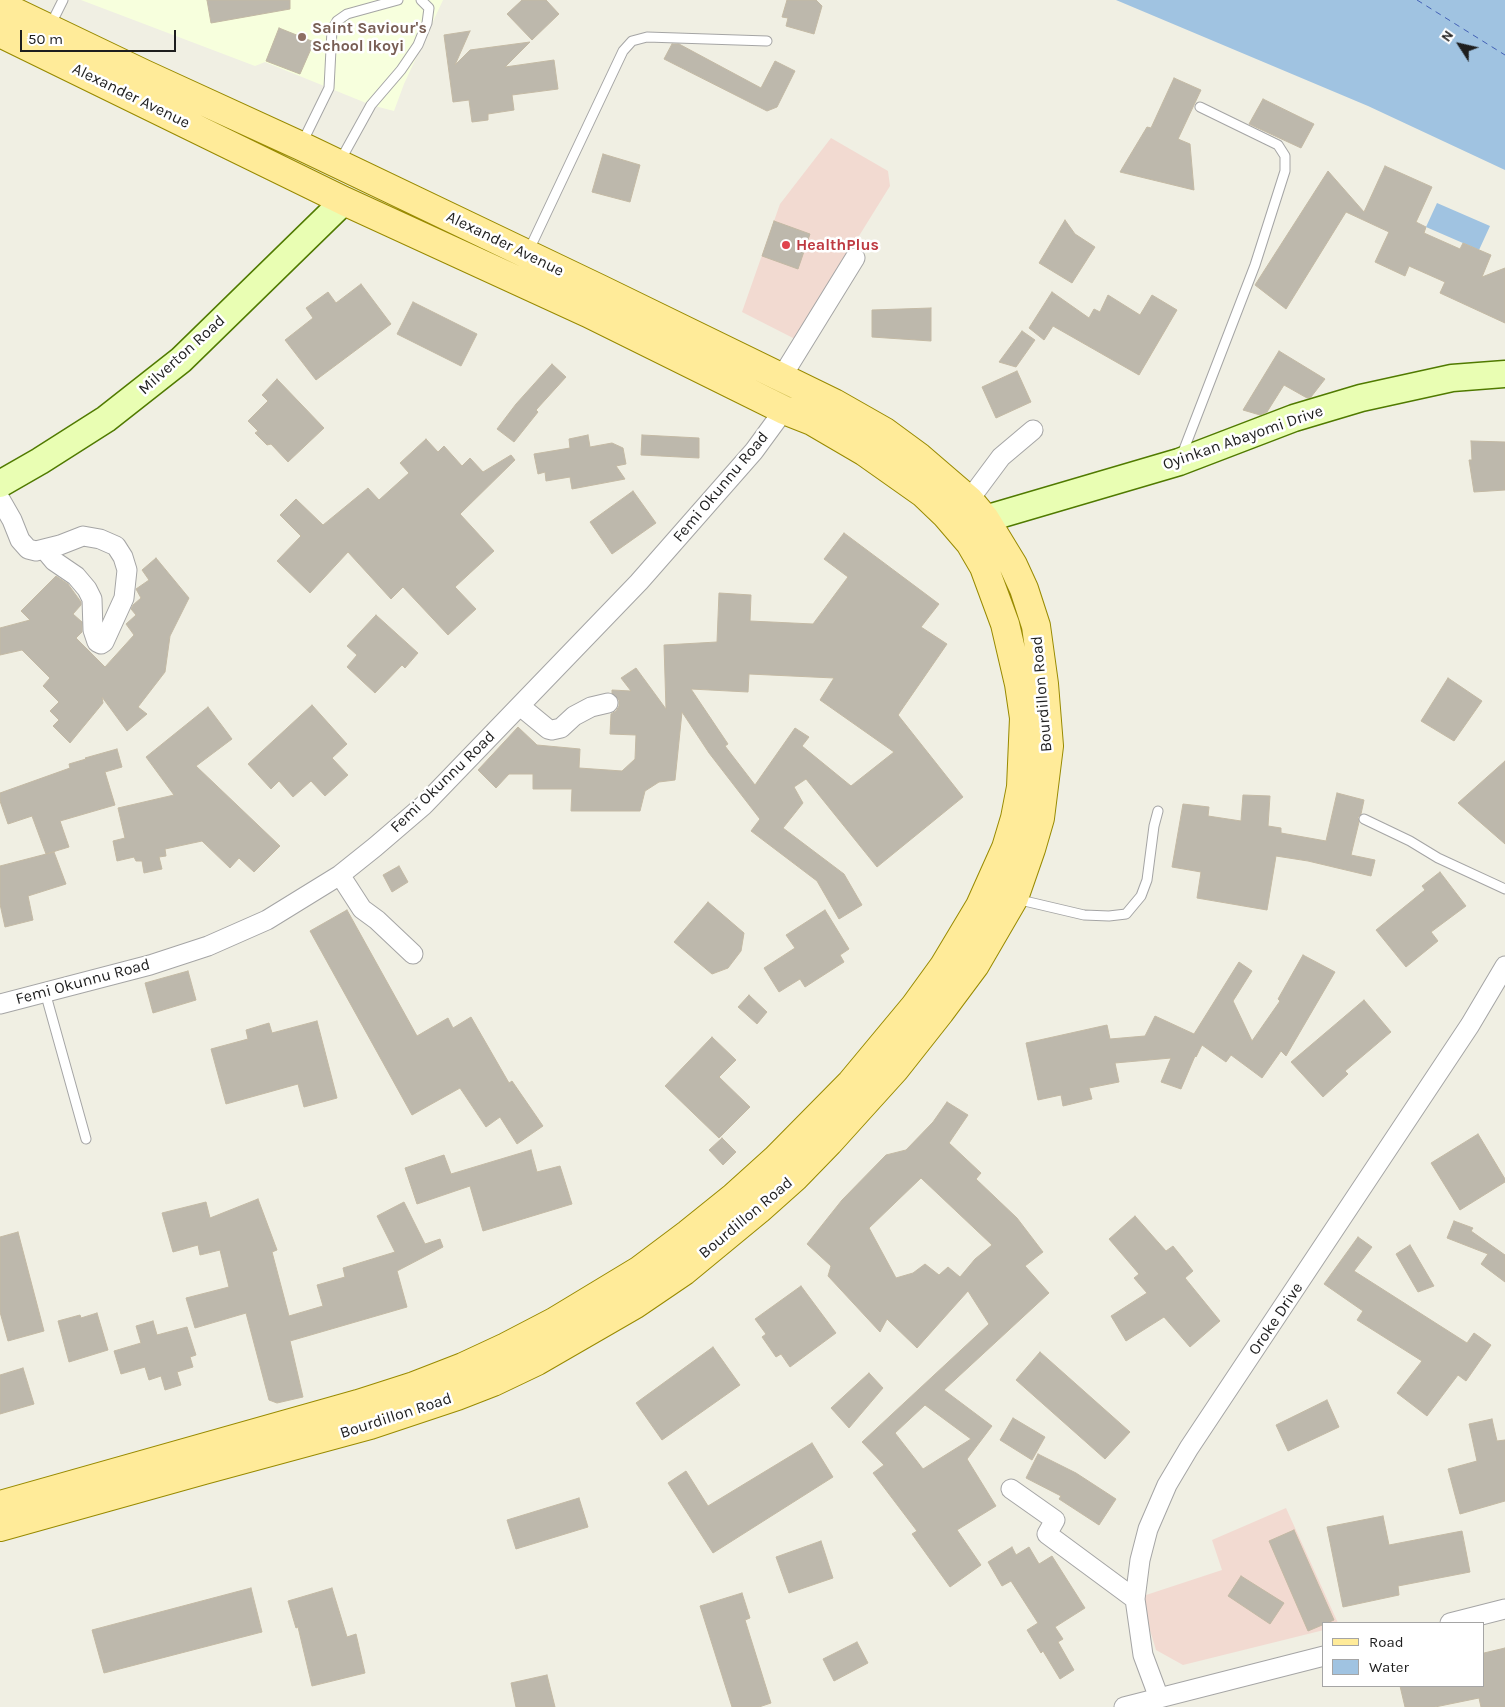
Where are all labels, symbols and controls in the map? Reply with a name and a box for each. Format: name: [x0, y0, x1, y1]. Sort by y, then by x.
place label: Saint Saviour's School Ikoyi: [312, 18, 427, 56]
scale bar: [22, 20, 179, 52]
north arrow: [1435, 20, 1485, 70]
text: N: [1437, 27, 1457, 45]
text: 50 m: [28, 30, 63, 48]
marker: Saint Saviour's School Ikoyi: [296, 31, 308, 43]
street label: Alexander Avenue: [69, 59, 193, 133]
street label: Alexander Avenue: [443, 207, 567, 281]
place label: HealthPlus: [796, 235, 879, 255]
marker: HealthPlus: [780, 239, 792, 251]
street label: Milverton Road: [135, 311, 229, 399]
street label: Oyinkan Abayomi Drive: [1160, 402, 1326, 474]
street label: Femi Okunnu Road: [669, 428, 773, 546]
street label: Bourdillon Road: [1027, 635, 1057, 753]
street label: Femi Okunnu Road: [387, 727, 499, 837]
street label: Femi Okunnu Road: [14, 955, 152, 1009]
street label: Bourdillon Road: [695, 1173, 797, 1263]
street label: Oroke Drive: [1245, 1279, 1307, 1359]
street label: Bourdillon Road: [338, 1389, 454, 1443]
legend: [1322, 1622, 1485, 1687]
text: Road: [1369, 1633, 1404, 1651]
text: Water: [1369, 1658, 1409, 1676]

